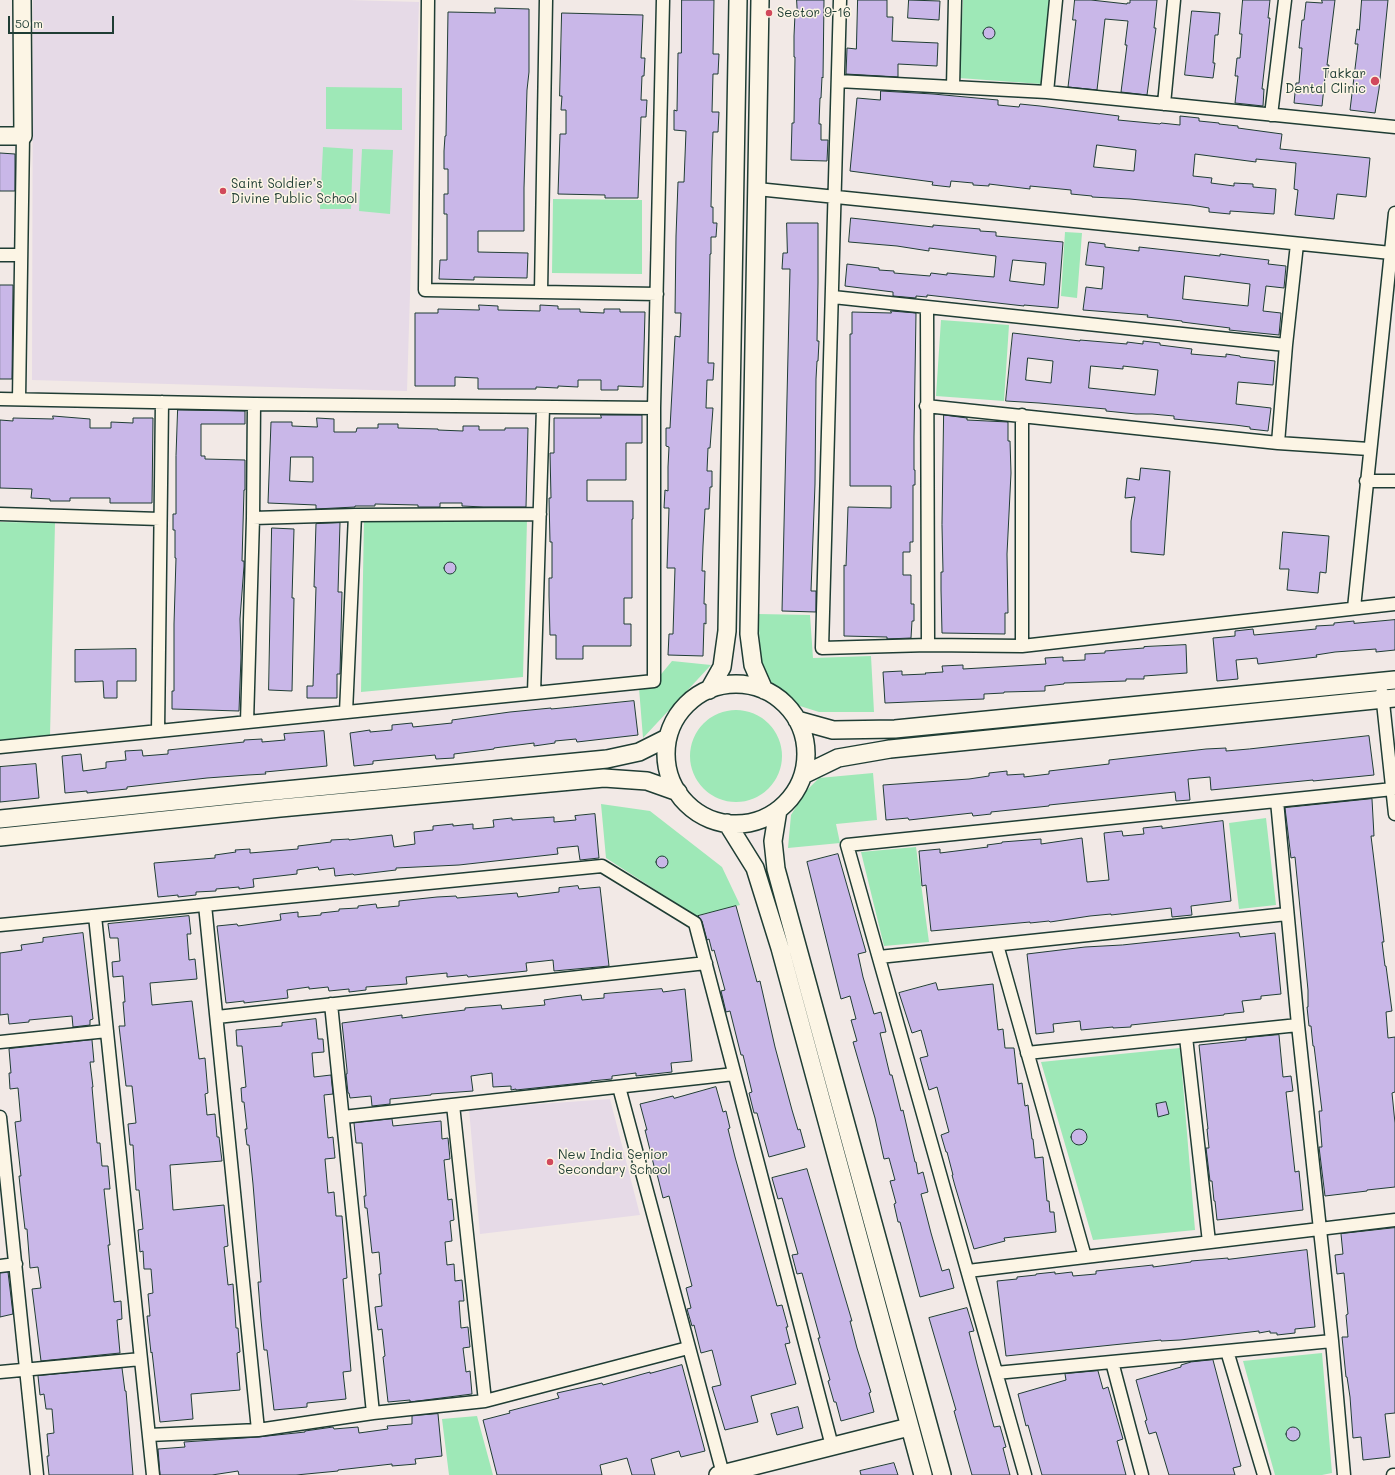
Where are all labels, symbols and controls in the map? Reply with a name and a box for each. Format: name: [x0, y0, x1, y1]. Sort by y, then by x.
place label: Sector 9-16: [777, 5, 851, 21]
scale bar: [10, 8, 116, 34]
marker: Sector 9-16: [764, 8, 774, 18]
text: 50 m: [15, 15, 43, 31]
place label: Takkar Dental Clinic: [1285, 66, 1366, 97]
marker: Takkar Dental Clinic: [1369, 75, 1381, 87]
place label: Saint Soldier’s Divine Public School: [231, 176, 358, 207]
marker: Saint Soldier’s Divine Public School: [218, 186, 228, 196]
place label: New India Senior Secondary School: [558, 1147, 671, 1178]
marker: New India Senior Secondary School: [545, 1157, 555, 1167]

